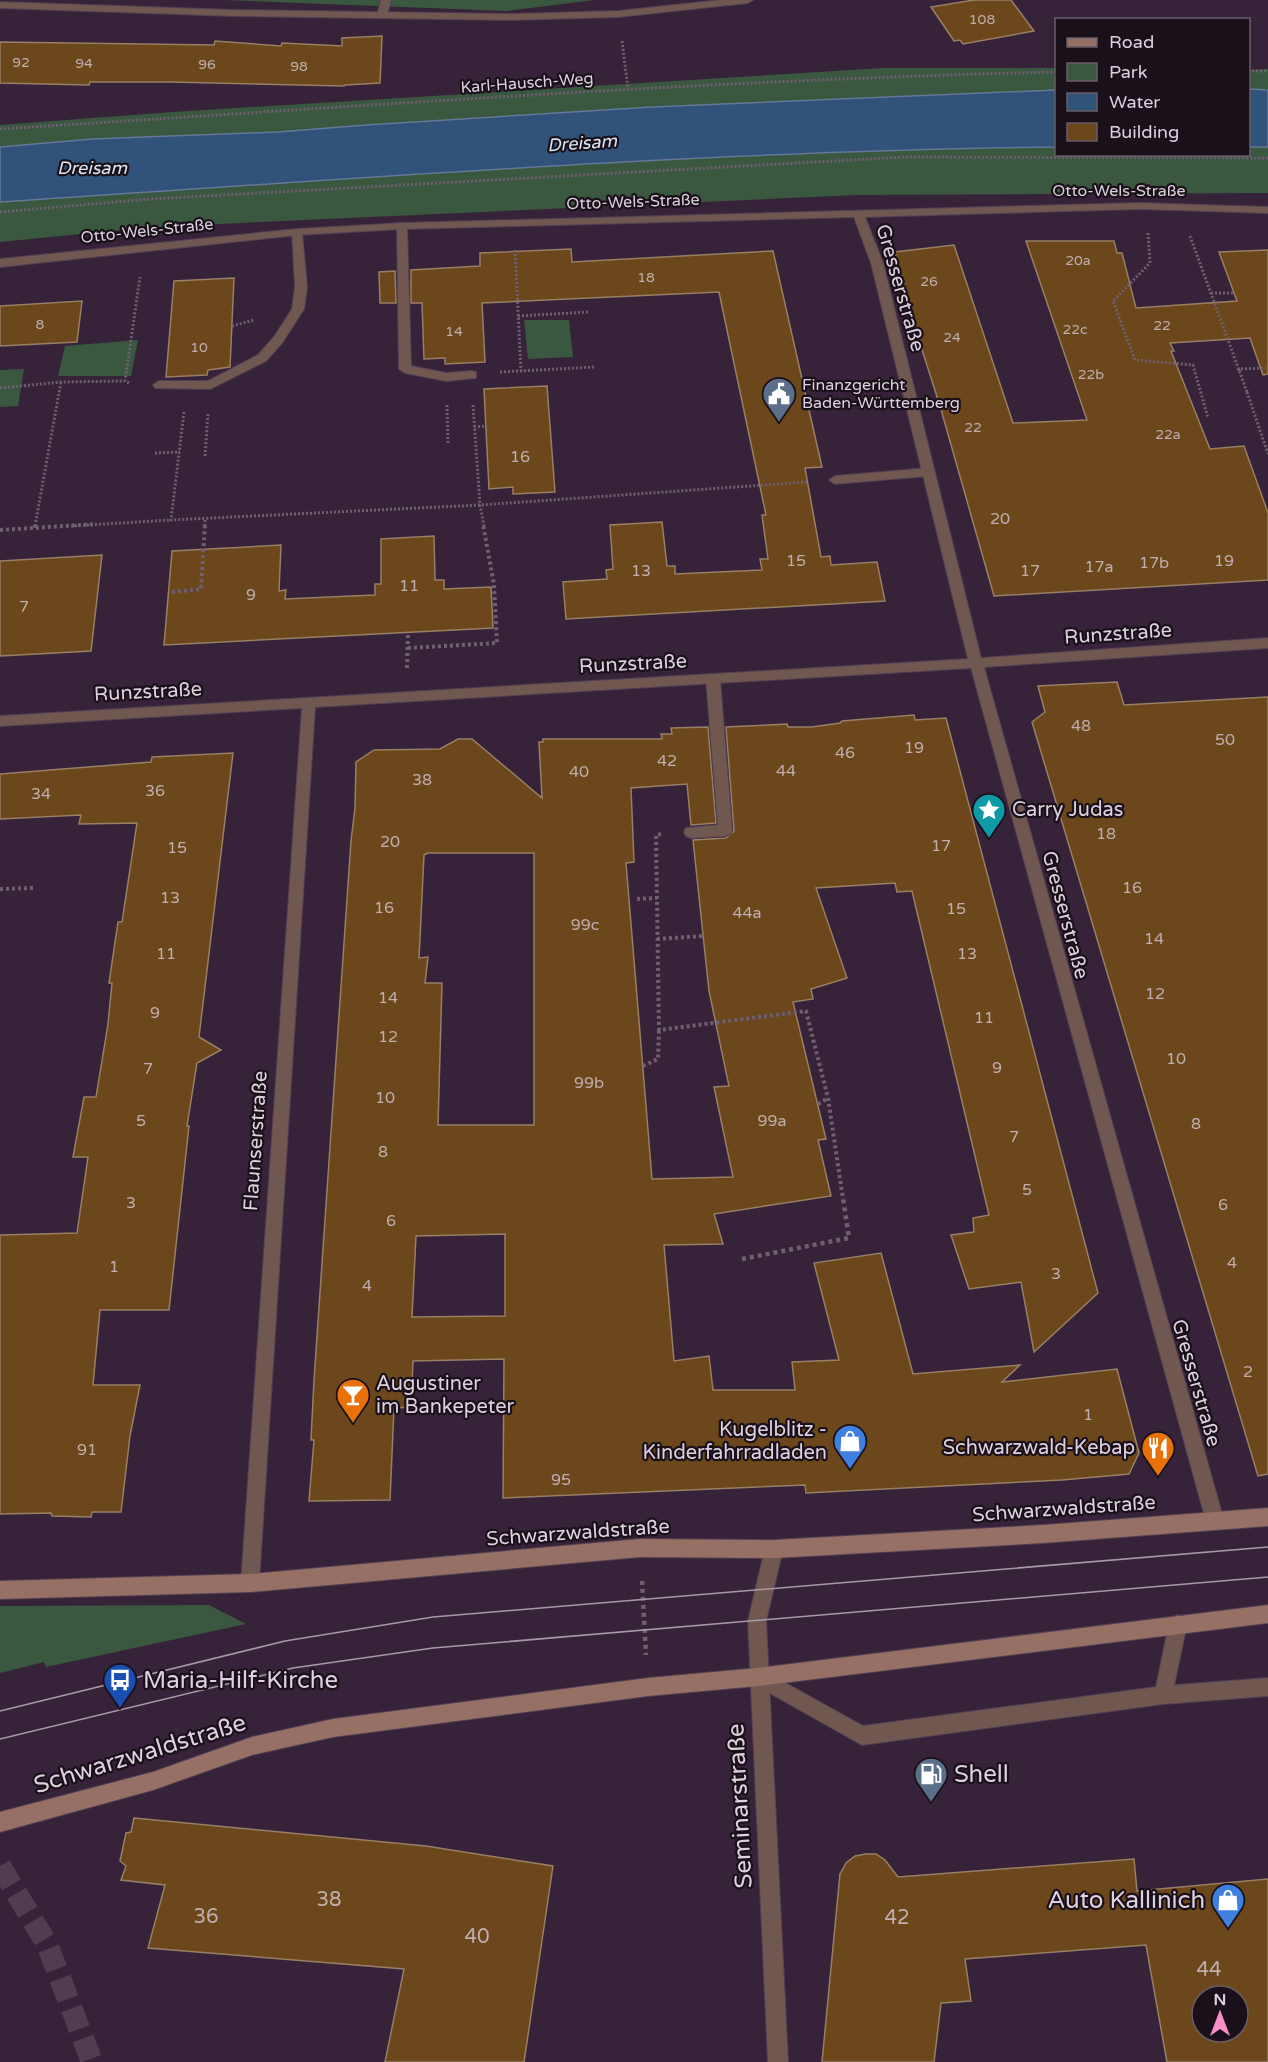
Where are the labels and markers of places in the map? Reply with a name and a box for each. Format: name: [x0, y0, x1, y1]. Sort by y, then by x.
place label: Finanzgericht Baden-Württemberg: [802, 375, 960, 413]
public building icon: Finanzgericht Baden-Württemberg: [761, 376, 797, 423]
place icon: Carry Judas: [971, 792, 1007, 839]
place label: Carry Judas: [1012, 798, 1123, 822]
place label: Augustiner im Bankepeter: [376, 1372, 515, 1419]
bar icon: Augustiner im Bankepeter: [335, 1377, 371, 1424]
place label: Kugelblitz - Kinderfahrradladen: [643, 1418, 827, 1465]
shop icon: Kugelblitz - Kinderfahrradladen: [832, 1423, 868, 1470]
restaurant icon: Schwarzwald-Kebap: [1140, 1430, 1176, 1477]
place label: Schwarzwald-Kebap: [943, 1436, 1135, 1460]
bus stop icon: Maria-Hilf-Kirche: [102, 1662, 138, 1709]
place label: Maria-Hilf-Kirche: [143, 1666, 338, 1695]
fuel station icon: Shell: [913, 1756, 949, 1803]
place label: Shell: [954, 1760, 1009, 1789]
shop icon: Auto Kallinich: [1210, 1882, 1246, 1929]
place label: Auto Kallinich: [1047, 1886, 1205, 1915]

